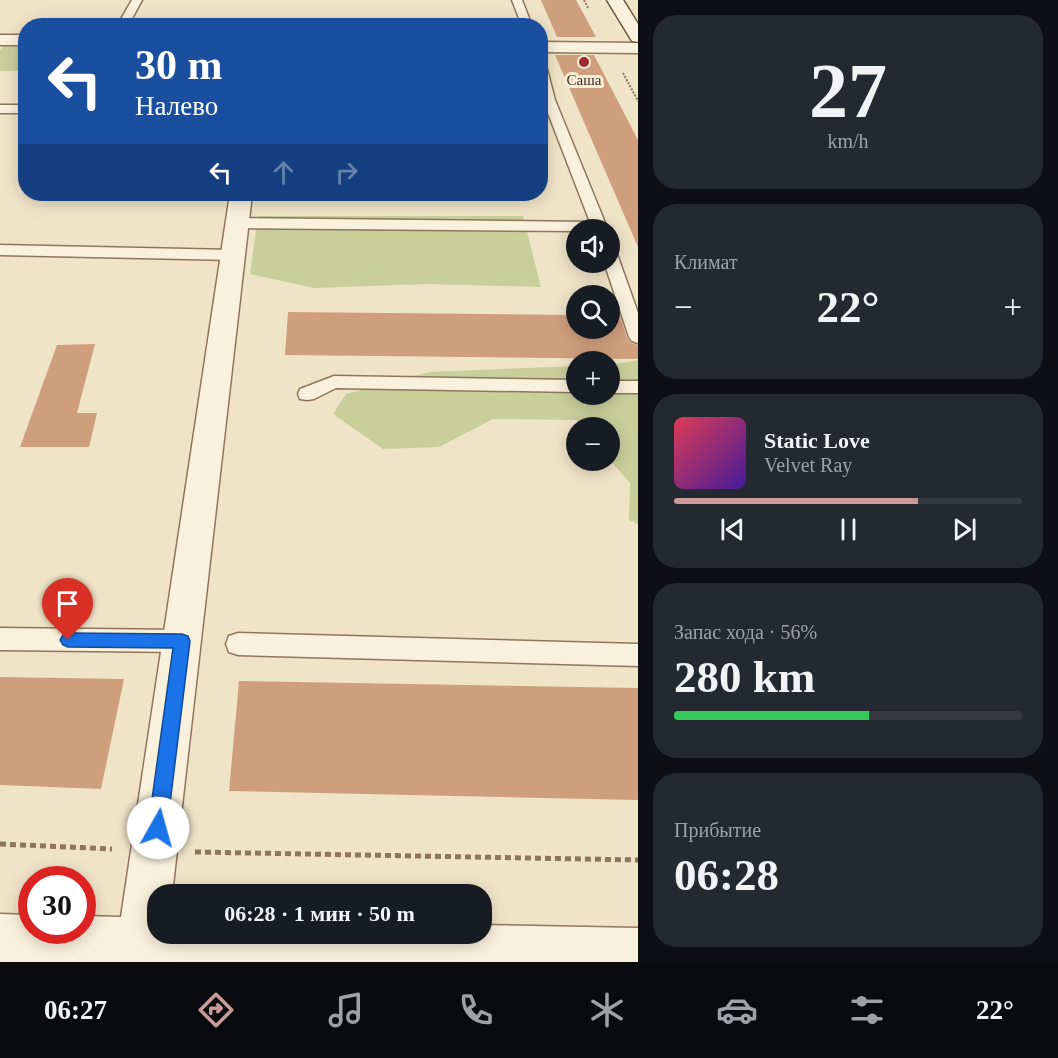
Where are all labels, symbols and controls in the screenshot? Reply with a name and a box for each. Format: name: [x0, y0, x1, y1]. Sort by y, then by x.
icon: left: [36, 42, 114, 120]
text: 30 m: [135, 42, 223, 88]
text: 27: [809, 47, 887, 134]
marker: Саша: [577, 55, 591, 69]
place label: Саша: [567, 72, 602, 88]
text: Налево: [135, 91, 218, 121]
text: km/h: [827, 130, 869, 152]
icon: left: [204, 156, 237, 189]
icon: ahead: [267, 156, 300, 189]
icon: right: [330, 156, 363, 189]
map controls: [566, 219, 620, 471]
button: sound: [566, 219, 620, 273]
text: Климат: [674, 251, 738, 273]
text: 22°: [817, 282, 880, 332]
button: search: [566, 285, 620, 339]
text: −: [674, 289, 693, 325]
text: +: [1003, 289, 1022, 325]
button: +: [566, 351, 620, 405]
button: −: [566, 417, 620, 471]
text: Static Love: [764, 428, 870, 453]
text: Velvet Ray: [764, 454, 852, 476]
icon: previous: [716, 513, 749, 546]
icon: pause: [832, 513, 865, 546]
icon: next: [948, 513, 981, 546]
pin: [42, 578, 93, 640]
icon: arrive: [51, 587, 84, 620]
text: Запас хода · 56%: [674, 621, 817, 643]
text: 280 km: [674, 652, 815, 702]
position arrow: [126, 796, 190, 860]
text: Прибытие: [674, 819, 761, 841]
text: 06:28: [674, 850, 779, 900]
speed limit sign: 30: [18, 866, 96, 944]
text: 06:28 · 1 мин · 50 m: [224, 901, 415, 926]
icon: directions: [195, 989, 237, 1031]
icon: music: [325, 989, 367, 1031]
icon: phone: [455, 989, 497, 1031]
icon: climate: [586, 989, 628, 1031]
icon: car: [716, 989, 758, 1031]
icon: filters: [846, 989, 888, 1031]
text: 06:27: [44, 995, 107, 1025]
text: 22°: [976, 995, 1014, 1025]

